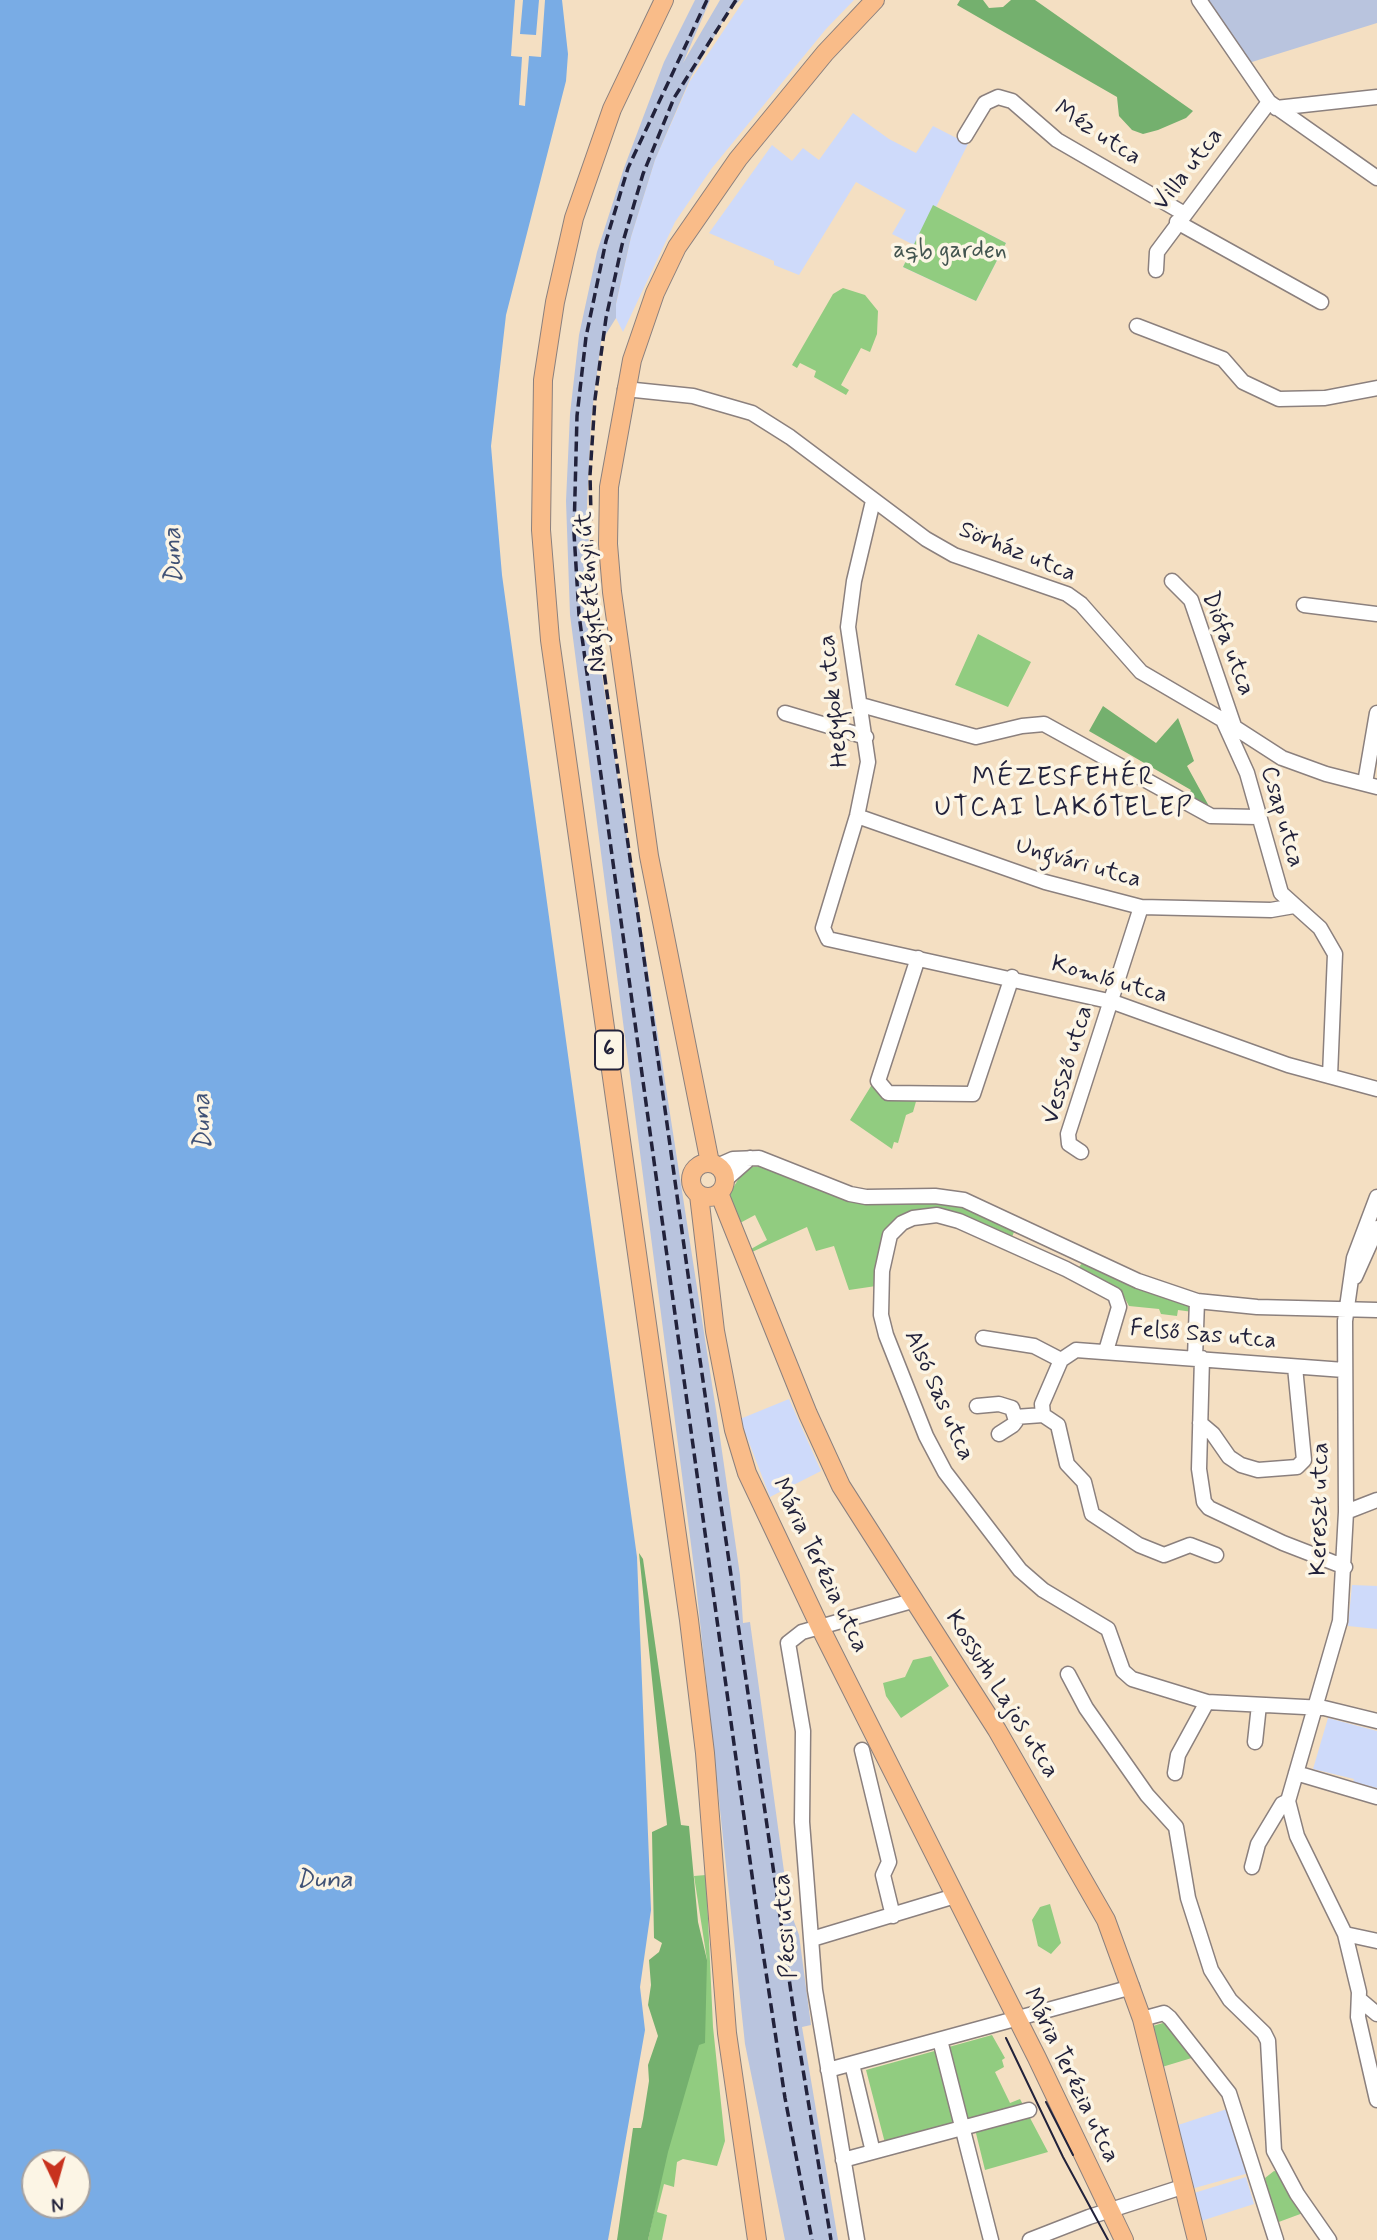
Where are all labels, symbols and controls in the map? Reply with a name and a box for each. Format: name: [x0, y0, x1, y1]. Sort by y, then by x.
street label: Méz utca: [1048, 95, 1146, 173]
street label: Villa utca: [1148, 123, 1230, 217]
park label: aqb garden: [893, 238, 1007, 266]
street label: Nagytétényi út: [571, 510, 613, 674]
street label: Sörház utca: [954, 517, 1080, 589]
water label: Duna: [158, 527, 192, 585]
street label: Diófa utca: [1194, 588, 1260, 700]
street label: Hegyfok utca: [814, 633, 856, 769]
street label: Csap utca: [1253, 763, 1309, 871]
district label: MÉZESFEHÉR UTCAI LAKÓTELEP: [940, 764, 1188, 826]
street label: Ungvári utca: [1012, 832, 1144, 896]
street label: Komló utca: [1048, 951, 1170, 1011]
street label: Vessző utca: [1037, 1002, 1101, 1128]
road number: 6: [595, 1030, 623, 1070]
water label: Duna: [187, 1093, 221, 1151]
street label: Felső Sas utca: [1129, 1315, 1277, 1357]
street label: Alsó Sas utca: [896, 1326, 980, 1466]
street label: Kereszt utca: [1305, 1442, 1337, 1576]
street label: Mária Terézia utca: [764, 1474, 874, 1658]
street label: Kossuth Lajos utca: [938, 1606, 1064, 1784]
water label: Duna: [296, 1866, 352, 1898]
street label: Pécsi utca: [769, 1873, 805, 1979]
street label: Mária Terézia utca: [1015, 1984, 1125, 2168]
north arrow: [21, 2149, 91, 2219]
text: N: [50, 2190, 65, 2216]

